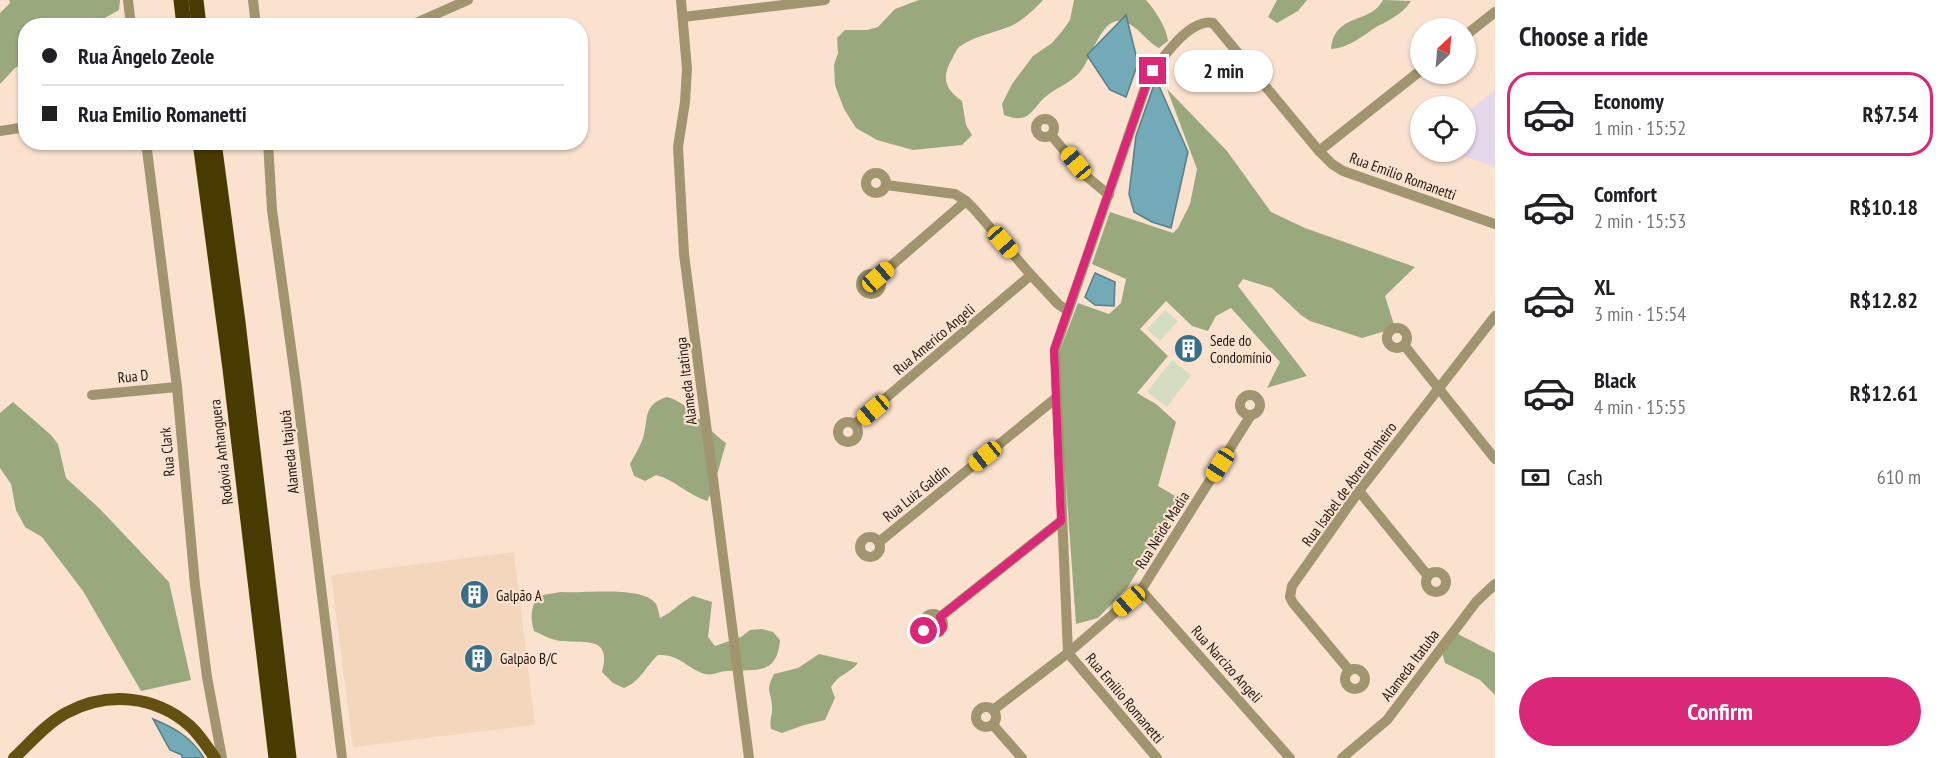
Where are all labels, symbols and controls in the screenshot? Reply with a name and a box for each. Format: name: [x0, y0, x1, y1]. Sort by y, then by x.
north arrow: [1410, 18, 1476, 84]
map controls: [1410, 18, 1476, 162]
text: Choose a ride: [1519, 19, 1648, 53]
text: Rua Ângelo Zeole: [78, 42, 214, 70]
callout: 2 min: [1174, 50, 1273, 92]
route end: [1139, 57, 1166, 84]
text: 2 min: [1203, 58, 1244, 84]
icon: car: [1522, 87, 1576, 141]
text: Economy: [1594, 87, 1664, 115]
button: locate: [1410, 96, 1476, 162]
text: Rua Emilio Romanetti: [78, 100, 247, 128]
text: R$7.54: [1862, 100, 1918, 128]
text: 1 min · 15:52: [1594, 115, 1686, 141]
car: [1058, 143, 1094, 183]
street label: Rua Emilio Romanetti: [1347, 148, 1459, 204]
icon: car: [1522, 180, 1576, 234]
text: Comfort: [1594, 180, 1657, 208]
text: R$10.18: [1850, 193, 1918, 221]
text: 2 min · 15:53: [1594, 208, 1686, 234]
car: [984, 223, 1022, 261]
car: [859, 258, 897, 296]
icon: car: [1522, 273, 1576, 327]
text: XL: [1594, 273, 1615, 301]
text: R$12.82: [1850, 286, 1918, 314]
street label: Rua Americo Angeli: [889, 299, 979, 379]
text: 3 min · 15:54: [1594, 301, 1686, 327]
place label: Sede do Condomínio: [1210, 331, 1272, 367]
building icon: Sede do Condomínio: [1173, 333, 1205, 365]
street label: Alameda Itatinga: [671, 336, 701, 426]
street label: Rua D: [117, 365, 149, 387]
icon: car: [1522, 366, 1576, 420]
text: Black: [1594, 366, 1636, 394]
text: R$12.61: [1850, 379, 1918, 407]
car: [853, 392, 893, 428]
text: 4 min · 15:55: [1594, 394, 1686, 420]
street label: Rodovia Anhanguera: [205, 398, 237, 506]
street label: Alameda Itajubá: [275, 409, 303, 495]
street label: Rua Isabel de Abreu Pinheiro: [1297, 418, 1401, 550]
street label: Rua Clark: [155, 426, 179, 477]
car: [965, 438, 1005, 474]
car: [1203, 445, 1237, 485]
street label: Rua Luiz Galdin: [879, 460, 953, 526]
icon: cash: [1519, 461, 1552, 494]
text: Cash: [1567, 463, 1603, 491]
text: 610 m: [1877, 464, 1921, 490]
street label: Rua Neide Madia: [1131, 488, 1193, 572]
building icon: Galpão A: [459, 579, 491, 611]
car: [1110, 582, 1148, 620]
place label: Galpão A: [496, 586, 543, 605]
route start: [910, 617, 937, 644]
street label: Rua Narcizo Angeli: [1187, 622, 1267, 706]
street label: Alameda Itatuba: [1377, 625, 1443, 705]
building icon: Galpão B/C: [463, 642, 495, 674]
place label: Galpão B/C: [500, 649, 558, 668]
street label: Rua Emilio Romanetti: [1082, 649, 1168, 747]
button: Confirm: [1519, 677, 1921, 746]

